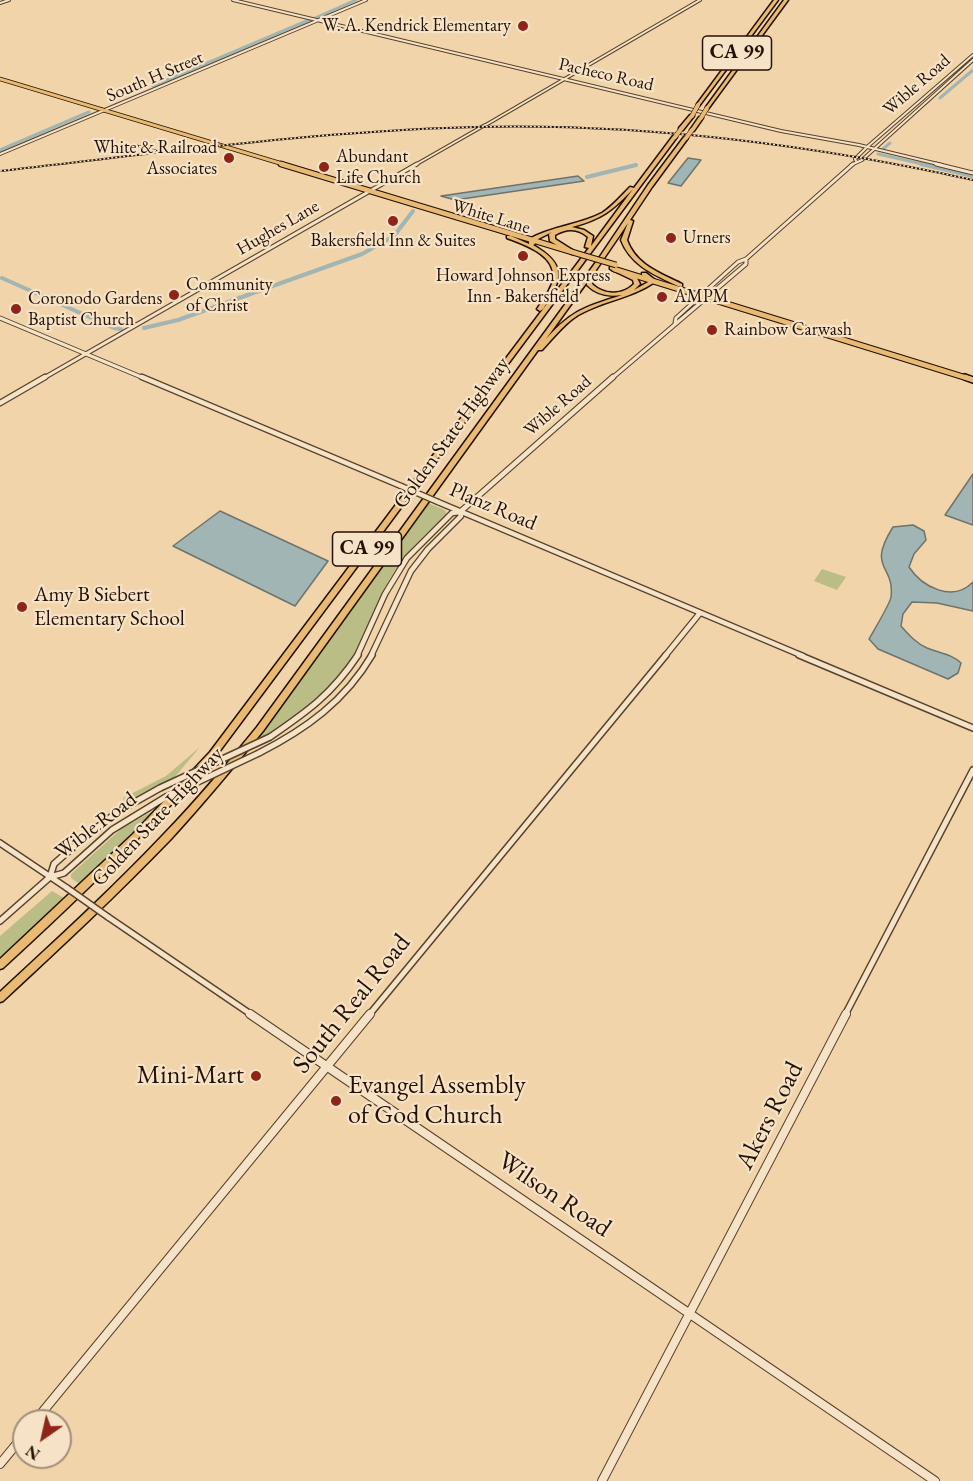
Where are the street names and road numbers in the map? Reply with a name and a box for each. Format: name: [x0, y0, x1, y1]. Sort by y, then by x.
road number: CA 99: [702, 36, 771, 70]
street label: South H Street: [103, 47, 207, 107]
street label: Wible Road: [879, 50, 955, 120]
street label: Pacheco Road: [556, 54, 656, 96]
street label: White Lane: [449, 195, 533, 239]
street label: Hughes Lane: [233, 196, 323, 260]
street label: Golden State Highway: [389, 352, 515, 514]
street label: Wible Road: [520, 371, 596, 441]
street label: Planz Road: [446, 477, 540, 537]
road number: CA 99: [332, 532, 401, 566]
street label: Golden State Highway: [87, 742, 229, 892]
street label: Wible Road: [50, 787, 142, 865]
street label: South Real Road: [286, 928, 418, 1080]
street label: Akers Road: [730, 1057, 810, 1175]
street label: Wilson Road: [491, 1146, 617, 1244]

